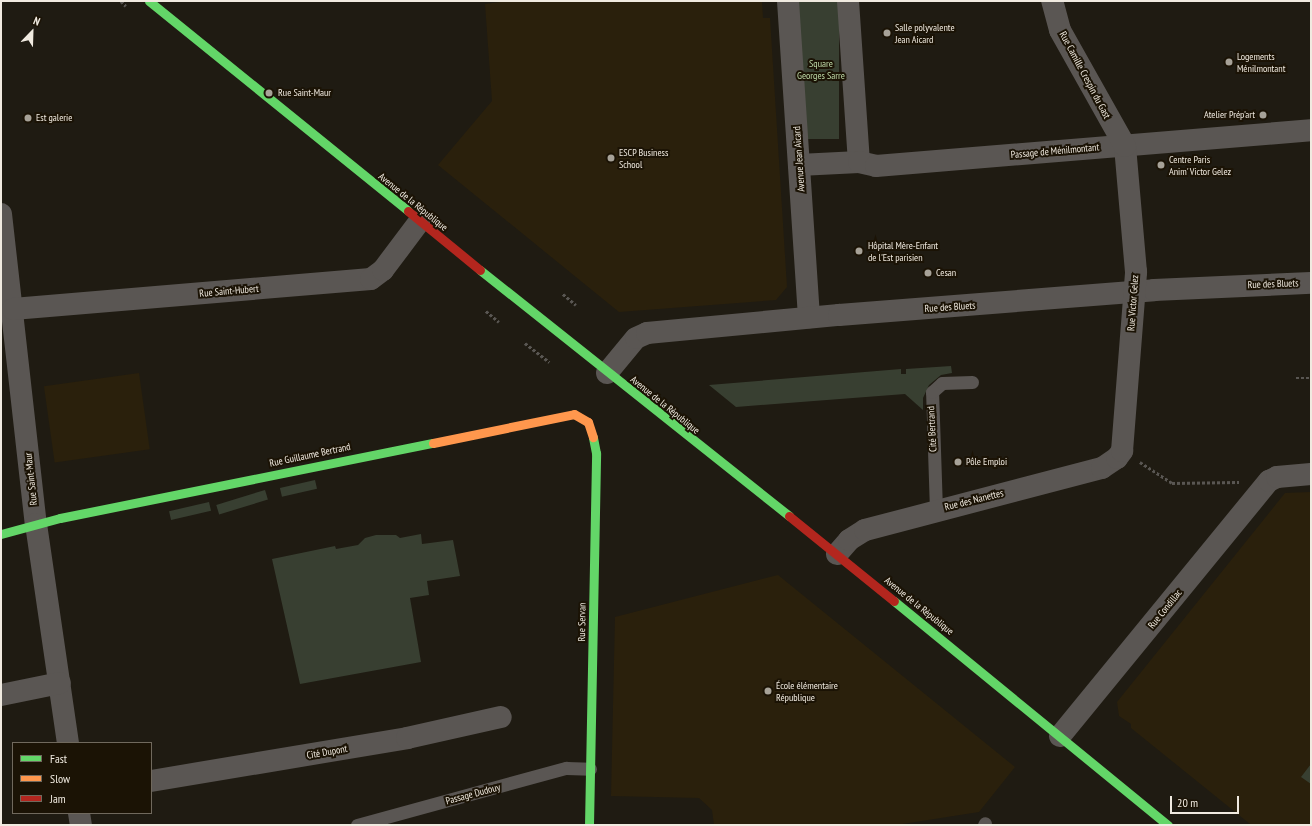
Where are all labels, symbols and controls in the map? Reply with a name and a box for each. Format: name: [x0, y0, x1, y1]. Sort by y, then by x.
north arrow: [12, 12, 52, 52]
text: N: [31, 13, 42, 29]
place label: Salle polyvalente Jean Aicard: [895, 21, 955, 44]
marker: Salle polyvalente Jean Aicard: [882, 28, 892, 38]
street label: Rue Camille Crespin du Gast: [1057, 29, 1113, 121]
place label: Logements Ménilmontant: [1237, 50, 1285, 74]
park label: Square Georges Sarre: [797, 57, 845, 80]
marker: Logements Ménilmontant: [1224, 57, 1234, 67]
marker: Rue Saint-Maur: [263, 87, 275, 99]
place label: Rue Saint-Maur: [278, 87, 331, 99]
place label: Atelier Prép'art: [1204, 109, 1255, 121]
marker: Atelier Prép'art: [1258, 110, 1268, 120]
place label: Est galerie: [36, 112, 72, 124]
marker: Est galerie: [23, 113, 33, 123]
street label: Avenue Jean Aicard: [791, 126, 807, 192]
street label: Passage de Ménilmontant: [1010, 141, 1100, 161]
place label: ESCP Business School: [619, 146, 669, 170]
marker: ESCP Business School: [606, 153, 616, 163]
place label: Centre Paris Anim' Victor Gelez: [1169, 153, 1232, 176]
marker: Centre Paris Anim' Victor Gelez: [1156, 160, 1166, 170]
street label: Avenue de la République: [376, 170, 450, 234]
place label: Hôpital Mère-Enfant de l'Est parisien: [868, 239, 938, 262]
marker: Hôpital Mère-Enfant de l'Est parisien: [853, 245, 865, 257]
place label: Cesan: [936, 267, 956, 279]
marker: Cesan: [923, 268, 933, 278]
street label: Rue Victor Gelez: [1125, 274, 1141, 332]
street label: Rue des Bluets: [1247, 277, 1299, 291]
street label: Rue Saint-Hubert: [199, 282, 259, 300]
street label: Rue des Bluets: [924, 299, 976, 315]
street label: Avenue de la République: [628, 373, 702, 437]
street label: Cité Bertrand: [925, 406, 939, 452]
street label: Rue Guillaume Bertrand: [268, 441, 352, 469]
street label: Rue Saint-Maur: [22, 452, 40, 506]
place label: Pôle Emploi: [966, 456, 1007, 468]
marker: Pôle Emploi: [953, 457, 963, 467]
street label: Rue des Nanettes: [943, 487, 1005, 513]
street label: Avenue de la République: [882, 574, 956, 638]
street label: Rue Condillac: [1146, 587, 1184, 631]
street label: Rue Servan: [576, 602, 588, 642]
place label: École élémentaire République: [776, 679, 838, 702]
marker: École élémentaire République: [763, 686, 773, 696]
legend: [12, 742, 152, 814]
street label: Cité Dupont: [306, 743, 348, 761]
text: Fast: [50, 751, 67, 766]
text: Slow: [50, 771, 70, 786]
street label: Passage Dudouy: [444, 781, 502, 807]
scale bar: [1172, 788, 1241, 814]
text: Jam: [50, 791, 66, 806]
text: 20 m: [1177, 795, 1198, 810]

